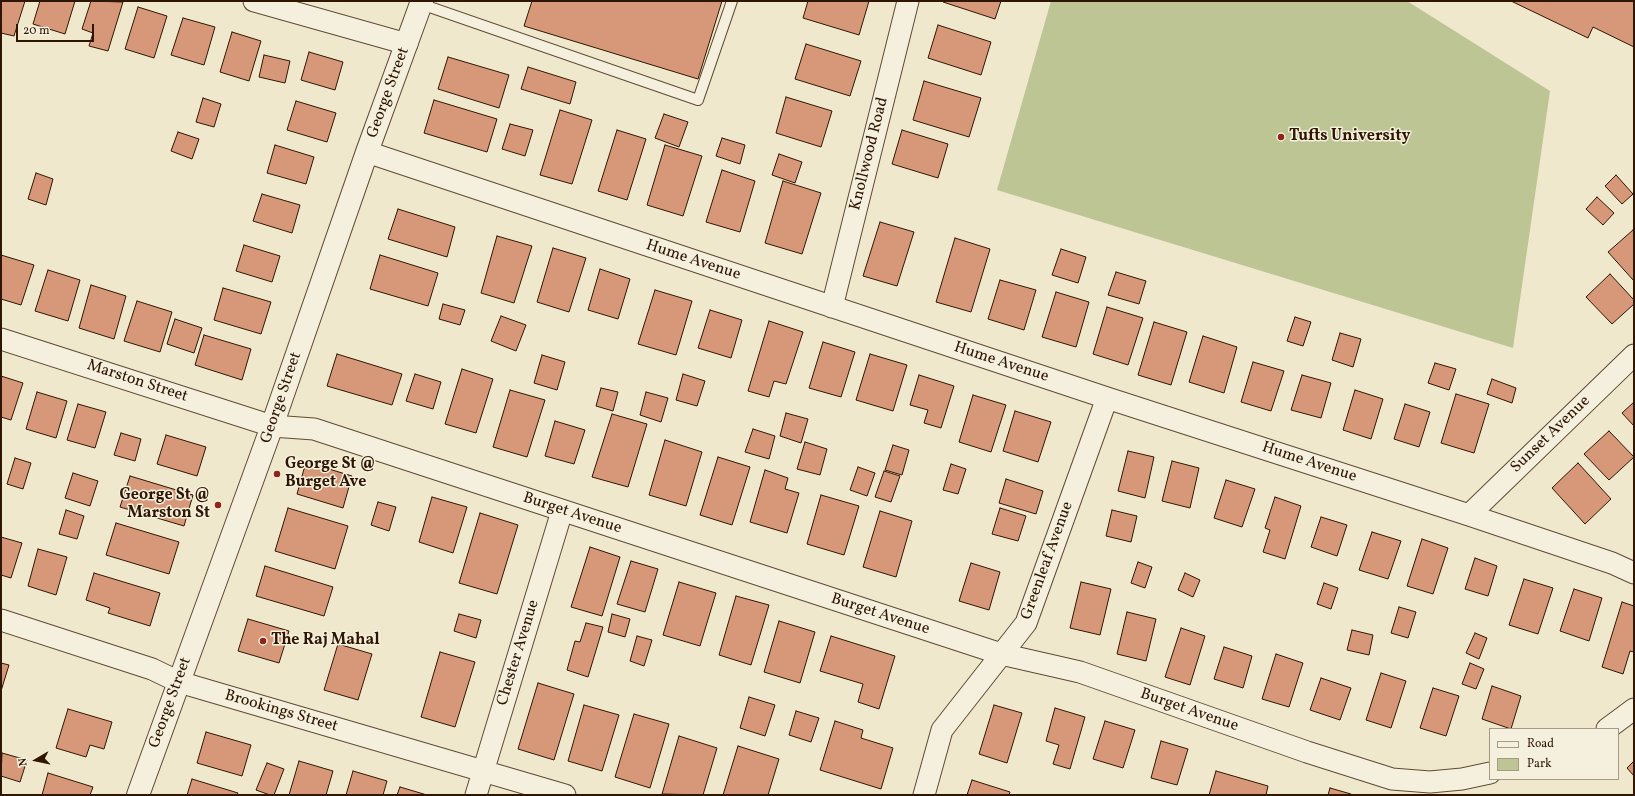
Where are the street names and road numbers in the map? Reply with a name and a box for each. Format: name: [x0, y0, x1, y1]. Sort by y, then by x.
street label: George Street: [364, 45, 414, 141]
street label: Knollwood Road: [847, 95, 893, 213]
street label: Hume Avenue: [643, 237, 743, 285]
street label: Hume Avenue: [951, 339, 1051, 387]
street label: George Street: [257, 350, 307, 446]
street label: Marston Street: [84, 357, 190, 407]
street label: Sunset Avenue: [1507, 392, 1595, 478]
street label: Hume Avenue: [1259, 439, 1359, 487]
street label: Burget Avenue: [520, 489, 624, 539]
street label: Greenleaf Avenue: [1018, 499, 1078, 623]
street label: Burget Avenue: [828, 590, 932, 640]
street label: Chester Avenue: [494, 598, 544, 708]
street label: George Street: [146, 655, 196, 751]
street label: Burget Avenue: [1137, 685, 1241, 737]
street label: Brookings Street: [222, 687, 340, 737]

